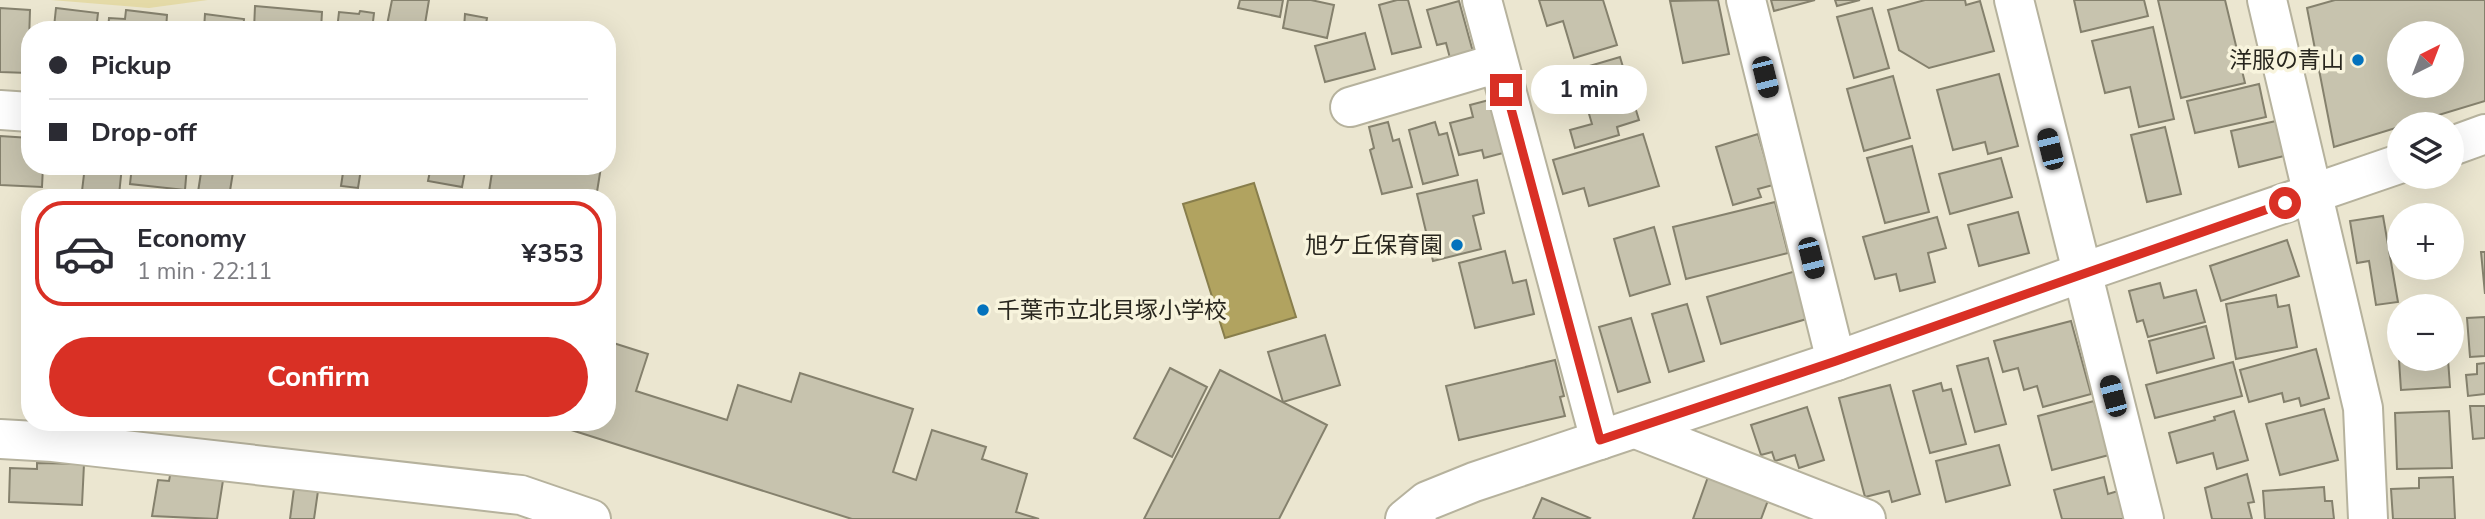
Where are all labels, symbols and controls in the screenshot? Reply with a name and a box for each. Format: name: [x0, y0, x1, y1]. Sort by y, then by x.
north arrow: [2387, 21, 2464, 98]
map controls: [2387, 21, 2464, 371]
place label: 洋服の青山: [2229, 45, 2344, 76]
text: Pickup: [91, 48, 171, 83]
marker: 洋服の青山: [2350, 52, 2366, 68]
car: [1750, 54, 1781, 100]
callout: 1 min: [1530, 66, 1646, 114]
route end: [1490, 74, 1522, 106]
text: 1 min: [1559, 74, 1619, 105]
button: layers: [2387, 112, 2464, 189]
text: Drop-off: [91, 115, 197, 150]
car: [2035, 126, 2066, 172]
route start: [2269, 187, 2301, 219]
button: +: [2387, 203, 2464, 280]
text: Economy: [137, 221, 246, 256]
icon: car: [53, 222, 116, 285]
place label: 旭ケ丘保育園: [1305, 230, 1443, 261]
car: [1796, 235, 1827, 281]
text: ¥353: [522, 236, 584, 271]
marker: 旭ケ丘保育園: [1449, 237, 1465, 253]
text: 1 min · 22:11: [137, 256, 272, 287]
button: −: [2387, 294, 2464, 371]
place label: 千葉市立北貝塚小学校: [997, 295, 1227, 326]
marker: 千葉市立北貝塚小学校: [975, 302, 991, 318]
button: Confirm: [49, 337, 588, 417]
car: [2098, 373, 2129, 419]

